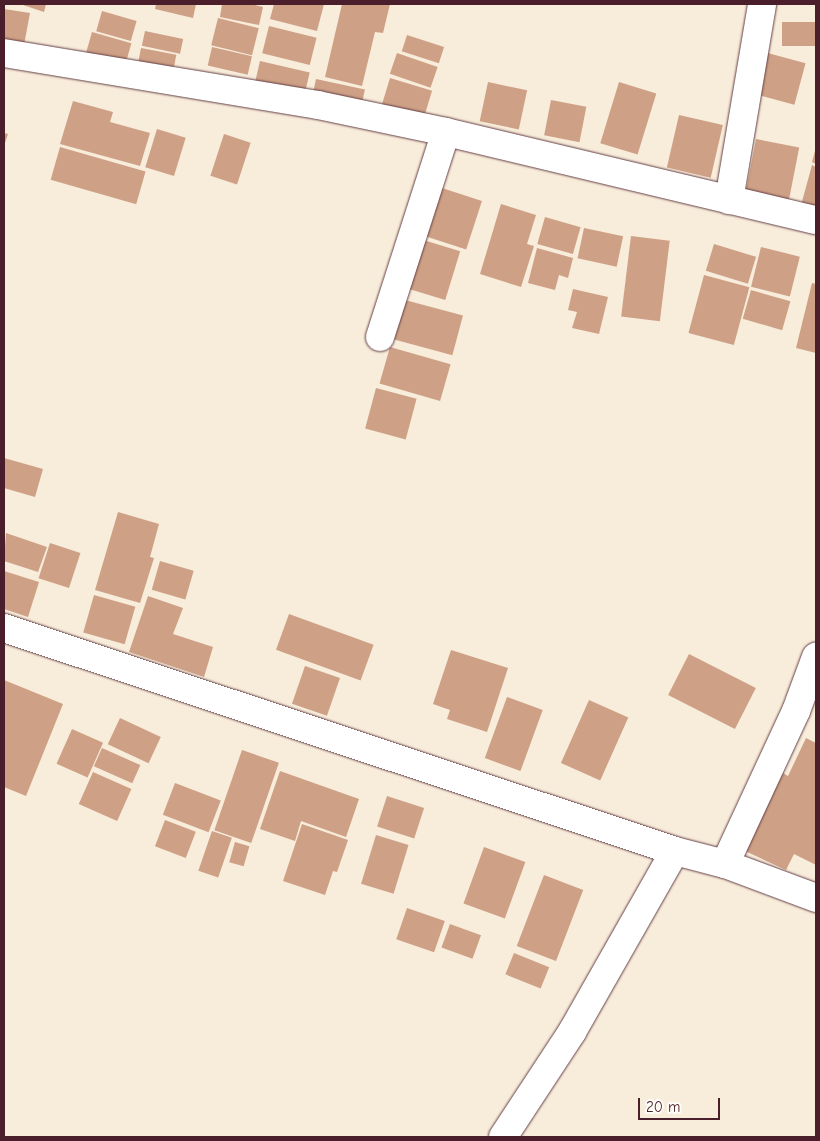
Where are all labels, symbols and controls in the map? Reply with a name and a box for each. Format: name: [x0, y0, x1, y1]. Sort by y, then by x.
scale bar: [640, 1088, 722, 1120]
text: 20 m: [646, 1098, 680, 1116]

